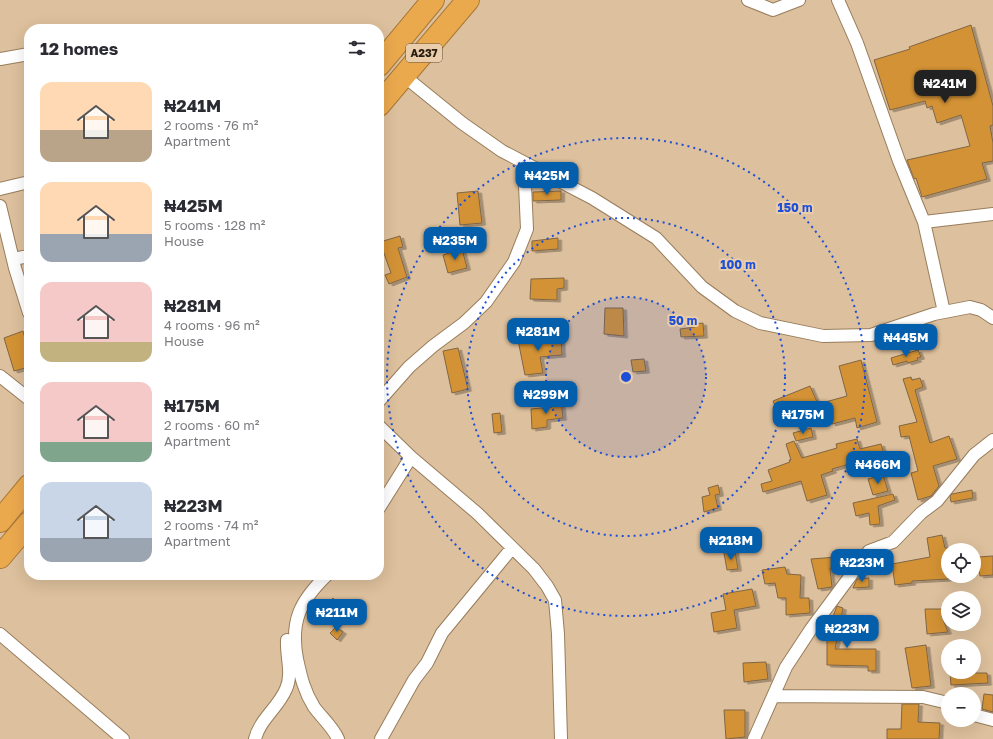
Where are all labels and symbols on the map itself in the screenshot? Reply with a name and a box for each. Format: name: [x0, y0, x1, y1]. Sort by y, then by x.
road number: A237: [406, 44, 442, 62]
pin: ₦241M: [917, 70, 973, 104]
pin: ₦425M: [519, 162, 575, 196]
text: 150 m: [778, 200, 812, 215]
pin: ₦235M: [427, 227, 483, 261]
text: 100 m: [720, 257, 756, 272]
text: 50 m: [669, 313, 697, 328]
pin: ₦281M: [510, 318, 566, 352]
pin: ₦445M: [878, 324, 934, 358]
centre of rings: [619, 370, 633, 384]
pin: ₦299M: [518, 381, 574, 415]
pin: ₦175M: [775, 401, 831, 435]
pin: ₦466M: [850, 451, 906, 485]
pin: ₦218M: [703, 527, 759, 561]
pin: ₦223M: [834, 549, 890, 583]
pin: ₦211M: [309, 599, 365, 633]
pin: ₦223M: [819, 615, 875, 649]

